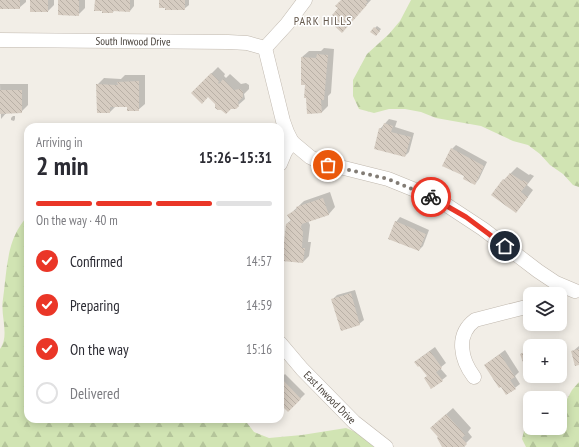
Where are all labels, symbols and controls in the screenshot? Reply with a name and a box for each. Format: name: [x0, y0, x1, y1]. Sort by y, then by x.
district label: PARK HILLS: [294, 13, 352, 28]
street label: South Inwood Drive: [95, 34, 171, 48]
text: Arriving in: [36, 134, 83, 151]
text: 15:26–15:31: [199, 148, 272, 167]
pin: [311, 148, 345, 182]
text: 2 min: [36, 149, 89, 182]
icon: bag: [317, 154, 339, 176]
courier: [411, 177, 451, 217]
icon: bike: [420, 186, 442, 208]
text: On the way · 40 m: [36, 212, 118, 229]
pin: [488, 229, 522, 263]
icon: home: [494, 235, 516, 257]
icon: check: [36, 250, 58, 272]
text: Confirmed: [70, 252, 123, 271]
text: 14:57: [246, 253, 272, 270]
map controls: [523, 287, 567, 435]
button: layers: [523, 287, 567, 331]
icon: check: [36, 294, 58, 316]
text: Preparing: [70, 296, 120, 315]
text: 14:59: [246, 297, 272, 314]
icon: check: [36, 338, 58, 360]
button: +: [523, 339, 567, 383]
text: On the way: [70, 340, 129, 359]
text: 15:16: [246, 341, 272, 358]
street label: East Inwood Drive: [301, 368, 359, 427]
text: Delivered: [70, 384, 120, 403]
button: −: [523, 391, 567, 435]

